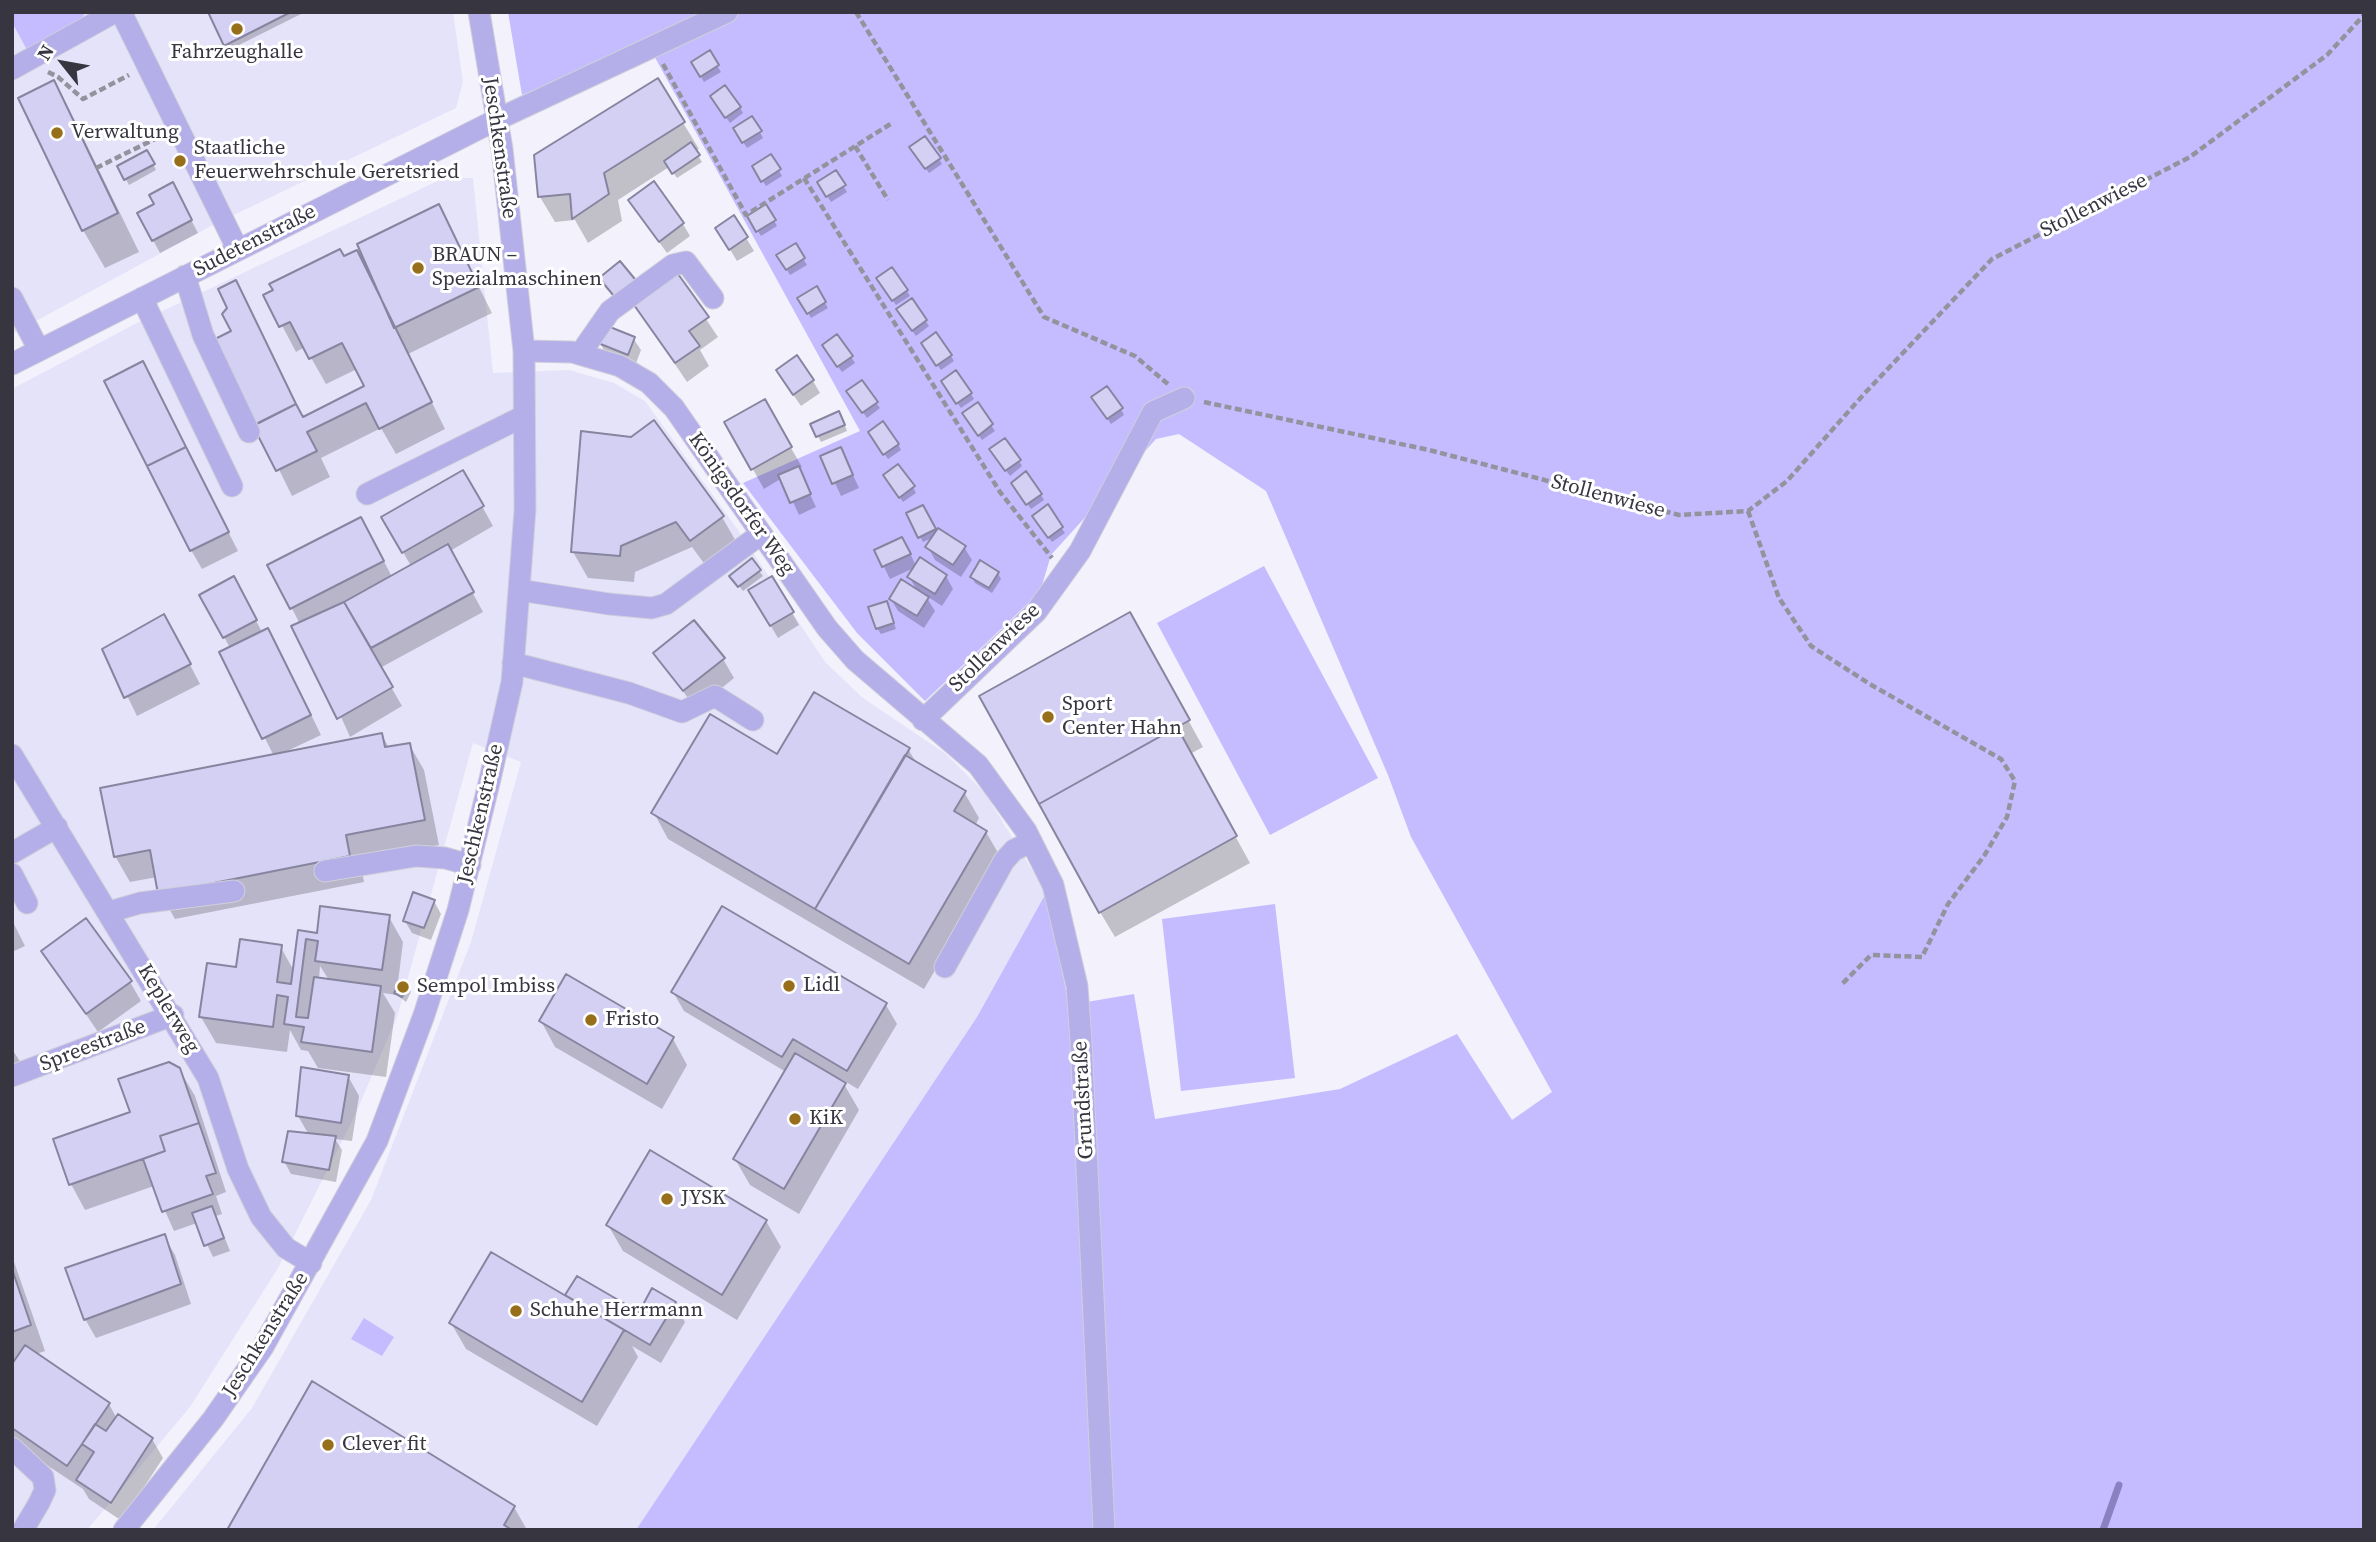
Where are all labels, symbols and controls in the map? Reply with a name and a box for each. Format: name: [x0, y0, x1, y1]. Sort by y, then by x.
marker: Fahrzeughalle: [229, 21, 245, 37]
north arrow: [28, 28, 98, 98]
text: N: [30, 40, 60, 65]
place label: Fahrzeughalle: [170, 40, 304, 66]
street label: Jeschkenstraße: [477, 76, 521, 220]
place label: Verwaltung: [71, 120, 179, 146]
marker: Verwaltung: [49, 125, 65, 141]
place label: Staatliche Feuerwehrschule Geretsried: [194, 136, 459, 186]
marker: Staatliche Feuerwehrschule Geretsried: [172, 153, 188, 169]
street label: Stollenwiese: [2036, 168, 2152, 244]
street label: Sudetenstraße: [190, 199, 320, 283]
place label: BRAUN – Spezialmaschinen: [432, 243, 602, 293]
marker: BRAUN – Spezialmaschinen: [410, 260, 426, 276]
street label: Königsdorfer Weg: [682, 428, 800, 580]
street label: Stollenwiese: [1548, 470, 1668, 524]
street label: Stollenwiese: [944, 598, 1046, 698]
place label: Sport Center Hahn: [1062, 692, 1182, 742]
marker: Sport Center Hahn: [1040, 709, 1056, 725]
street label: Jeschkenstraße: [453, 742, 509, 886]
street label: Keplerweg: [132, 960, 204, 1058]
place label: Lidl: [803, 973, 840, 999]
place label: Sempol Imbiss: [417, 974, 555, 1000]
marker: Lidl: [781, 978, 797, 994]
marker: Sempol Imbiss: [395, 979, 411, 995]
place label: Fristo: [605, 1007, 659, 1033]
marker: Fristo: [583, 1012, 599, 1028]
street label: Spreestraße: [37, 1014, 149, 1078]
street label: Grundstraße: [1068, 1040, 1100, 1160]
place label: KiK: [809, 1106, 843, 1132]
marker: KiK: [787, 1111, 803, 1127]
place label: JYSK: [681, 1186, 726, 1212]
marker: JYSK: [659, 1191, 675, 1207]
street label: Jeschkenstraße: [217, 1268, 315, 1402]
place label: Schuhe Herrmann: [530, 1298, 703, 1324]
marker: Schuhe Herrmann: [508, 1303, 524, 1319]
place label: Clever fit: [342, 1432, 426, 1458]
marker: Clever fit: [320, 1437, 336, 1453]

